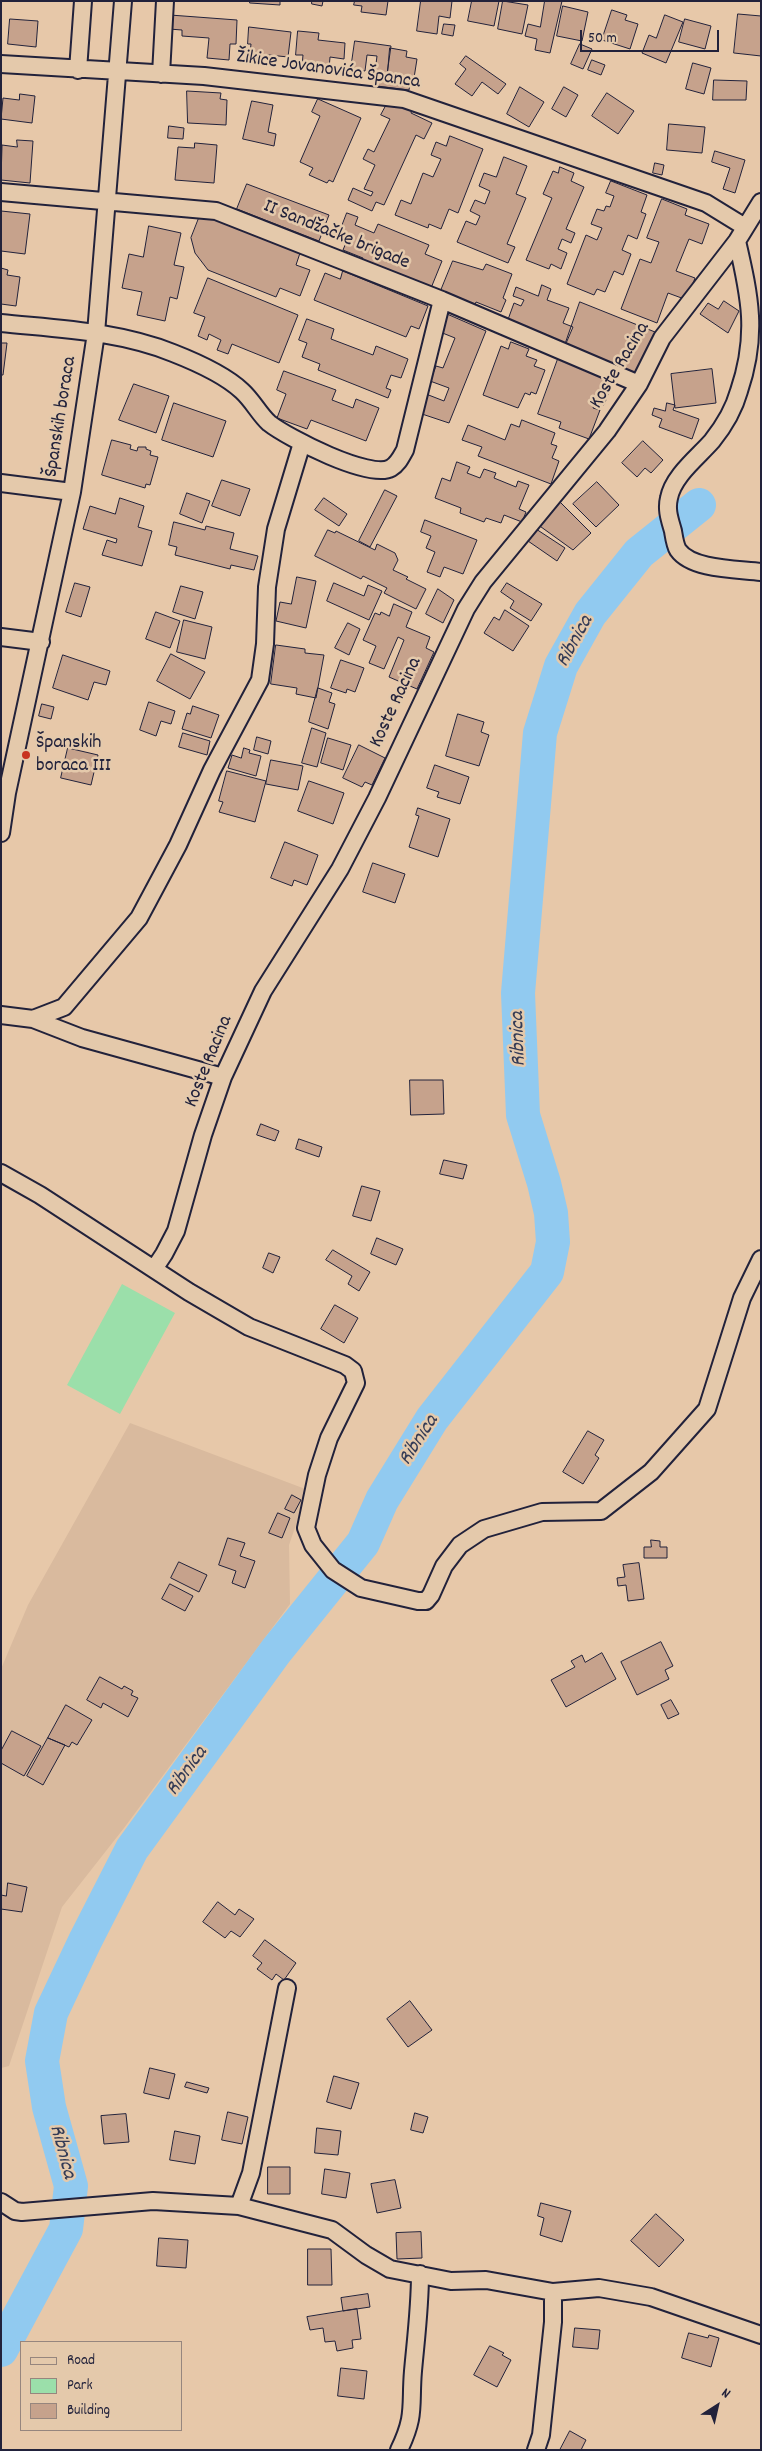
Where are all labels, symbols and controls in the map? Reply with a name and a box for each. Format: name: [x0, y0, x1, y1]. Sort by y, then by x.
scale bar: [582, 20, 721, 52]
text: 50 m: [588, 28, 617, 50]
street label: Žikice Jovanovića Španca: [235, 46, 421, 96]
street label: II Sandžačke brigade: [259, 196, 413, 276]
street label: Koste Racina: [586, 318, 656, 414]
street label: Španskih boraca: [41, 355, 83, 479]
water label: Ribnica: [552, 612, 600, 672]
street label: Koste Racina: [366, 654, 428, 752]
place label: Španskih boraca III: [36, 732, 111, 779]
marker: Španskih boraca III: [20, 749, 32, 761]
water label: Ribnica: [506, 1011, 534, 1067]
street label: Koste Racina: [181, 1013, 239, 1111]
water label: Ribnica: [394, 1411, 446, 1471]
water label: Ribnica: [162, 1742, 214, 1802]
water label: Ribnica: [42, 2122, 80, 2182]
legend: [20, 2341, 182, 2431]
text: Road: [67, 2350, 95, 2372]
text: Park: [67, 2375, 93, 2397]
north arrow: [692, 2381, 742, 2431]
text: N: [717, 2384, 734, 2404]
text: Building: [67, 2400, 110, 2422]

